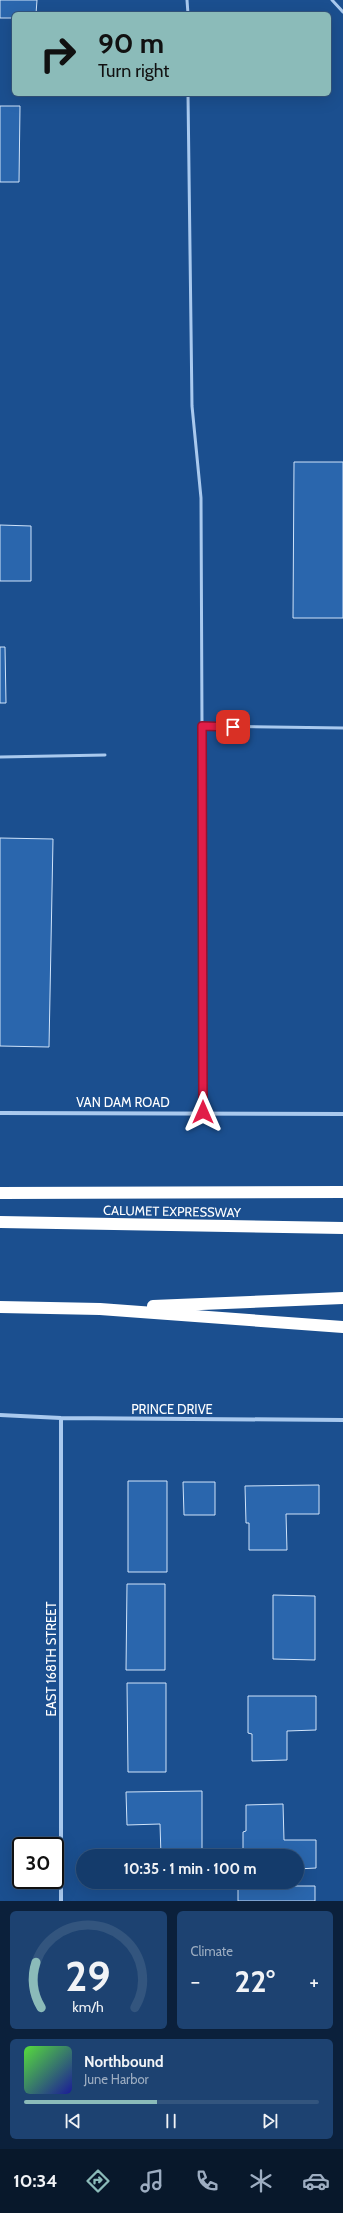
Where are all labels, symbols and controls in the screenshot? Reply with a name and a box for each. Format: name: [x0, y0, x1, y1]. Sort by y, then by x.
text: 90 m: [98, 26, 164, 60]
icon: right: [32, 28, 84, 80]
text: Turn right: [98, 60, 169, 82]
pin: [216, 710, 250, 744]
icon: arrive: [222, 716, 244, 738]
position arrow: [182, 1091, 224, 1133]
street label: VAN DAM ROAD: [76, 1094, 170, 1110]
street label: CALUMET EXPRESSWAY: [103, 1202, 242, 1220]
street label: PRINCE DRIVE: [131, 1401, 213, 1417]
street label: EAST 168TH STREET: [43, 1602, 59, 1716]
speed limit sign: 30: [12, 1837, 64, 1889]
text: 10:35 · 1 min · 100 m: [123, 1860, 257, 1878]
text: Climate: [191, 1943, 233, 1959]
text: 29: [66, 1951, 111, 2001]
text: 22°: [235, 1963, 275, 2000]
text: −: [191, 1968, 200, 1995]
text: +: [309, 1968, 319, 1995]
text: km/h: [73, 1998, 104, 2016]
text: Northbound: [84, 2053, 164, 2071]
text: June Harbor: [84, 2071, 149, 2087]
icon: previous: [62, 2110, 84, 2132]
icon: pause: [160, 2110, 182, 2132]
icon: next: [259, 2110, 281, 2132]
icon: directions: [84, 2167, 112, 2195]
icon: music: [138, 2167, 166, 2195]
icon: phone: [193, 2167, 221, 2195]
icon: climate: [247, 2167, 275, 2195]
icon: car: [302, 2167, 330, 2195]
text: 10:34: [13, 2170, 57, 2192]

